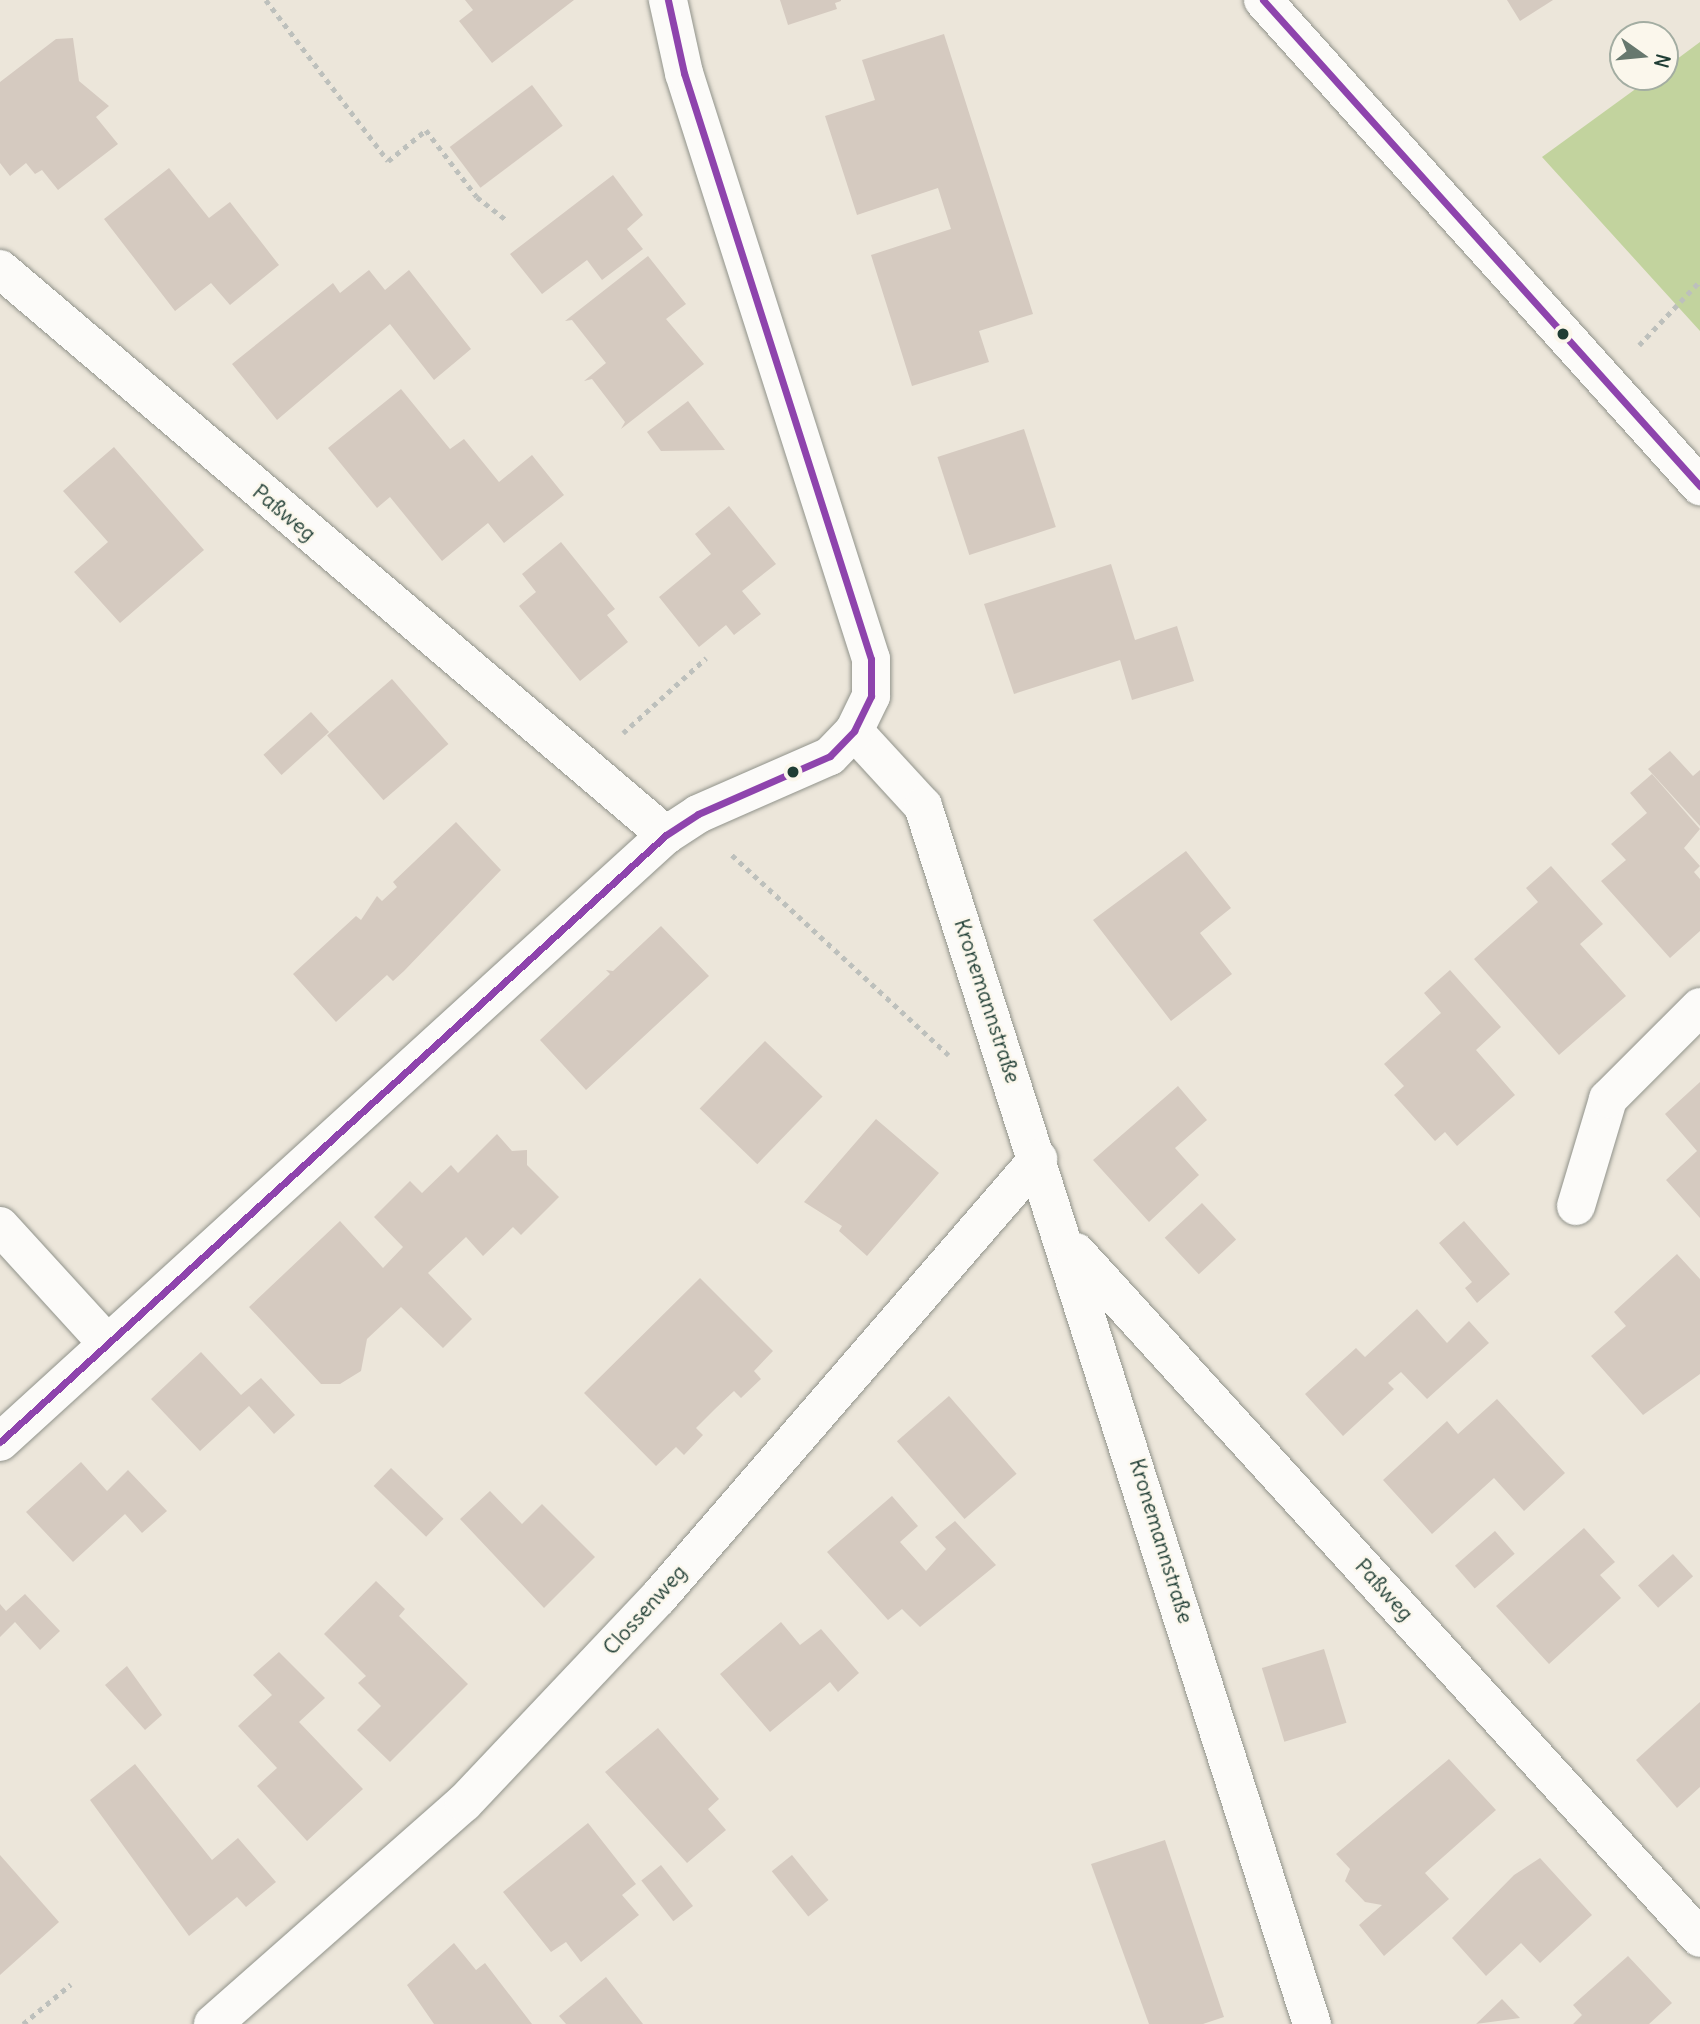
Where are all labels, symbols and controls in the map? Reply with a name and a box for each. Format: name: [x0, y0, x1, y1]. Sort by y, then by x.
north arrow: [1609, 21, 1679, 91]
text: N: [1649, 51, 1676, 70]
unlabelled marker: [1556, 327, 1570, 341]
street label: Paßweg: [247, 479, 321, 547]
unlabelled marker: [786, 765, 800, 779]
street label: Kronemannstraße: [949, 916, 1025, 1086]
street label: Kronemannstraße: [1124, 1456, 1198, 1626]
street label: Paßweg: [1350, 1554, 1418, 1626]
street label: Clossenweg: [598, 1560, 692, 1660]

